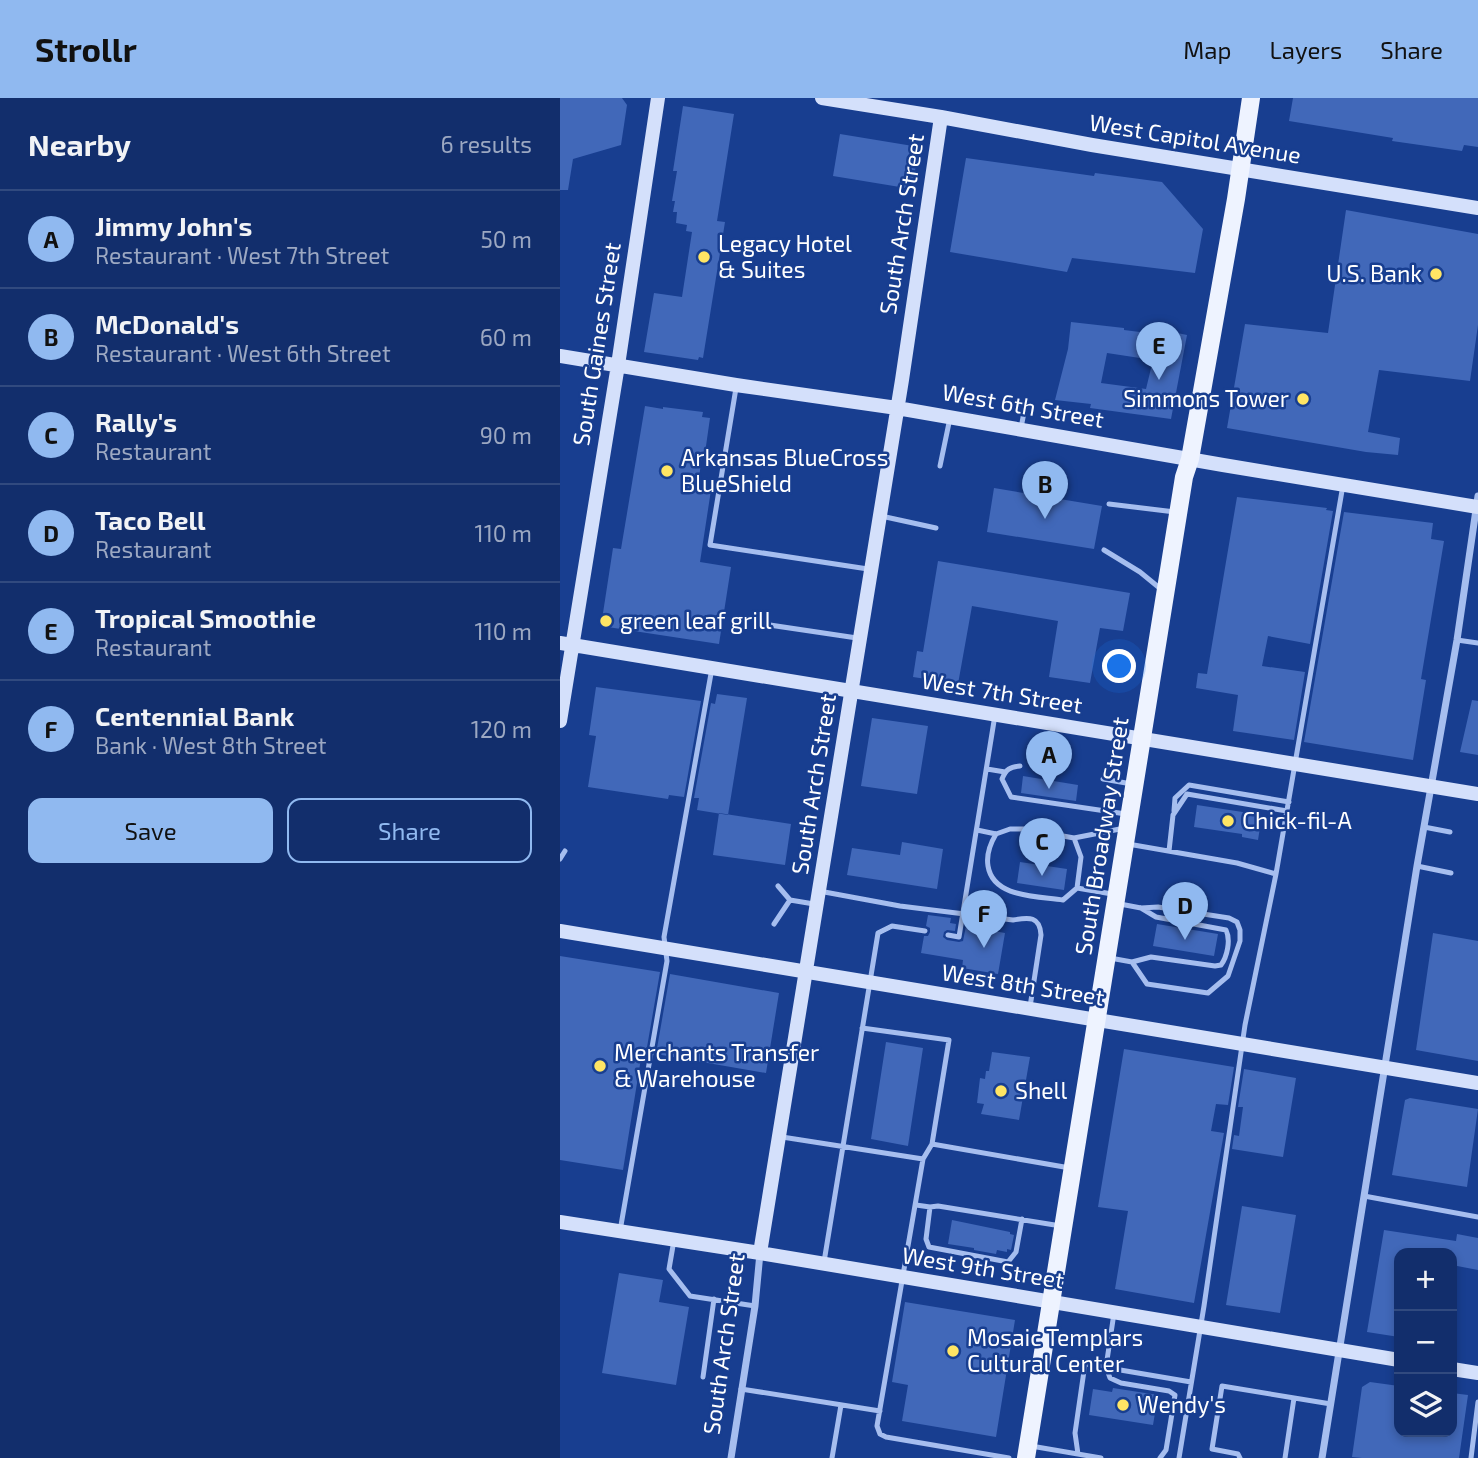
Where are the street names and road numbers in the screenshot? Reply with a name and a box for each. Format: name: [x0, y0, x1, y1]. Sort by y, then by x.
street label: West Capitol Avenue: [1087, 107, 1303, 169]
street label: South Arch Street: [873, 131, 929, 316]
street label: South Gaines Street: [566, 240, 626, 448]
street label: West 6th Street: [940, 377, 1106, 433]
street label: West 7th Street: [920, 665, 1085, 719]
street label: South Arch Street: [785, 691, 841, 876]
street label: South Broadway Street: [1068, 715, 1134, 957]
street label: West 8th Street: [940, 957, 1107, 1011]
street label: West 9th Street: [900, 1240, 1066, 1294]
street label: South Arch Street: [696, 1251, 750, 1436]

